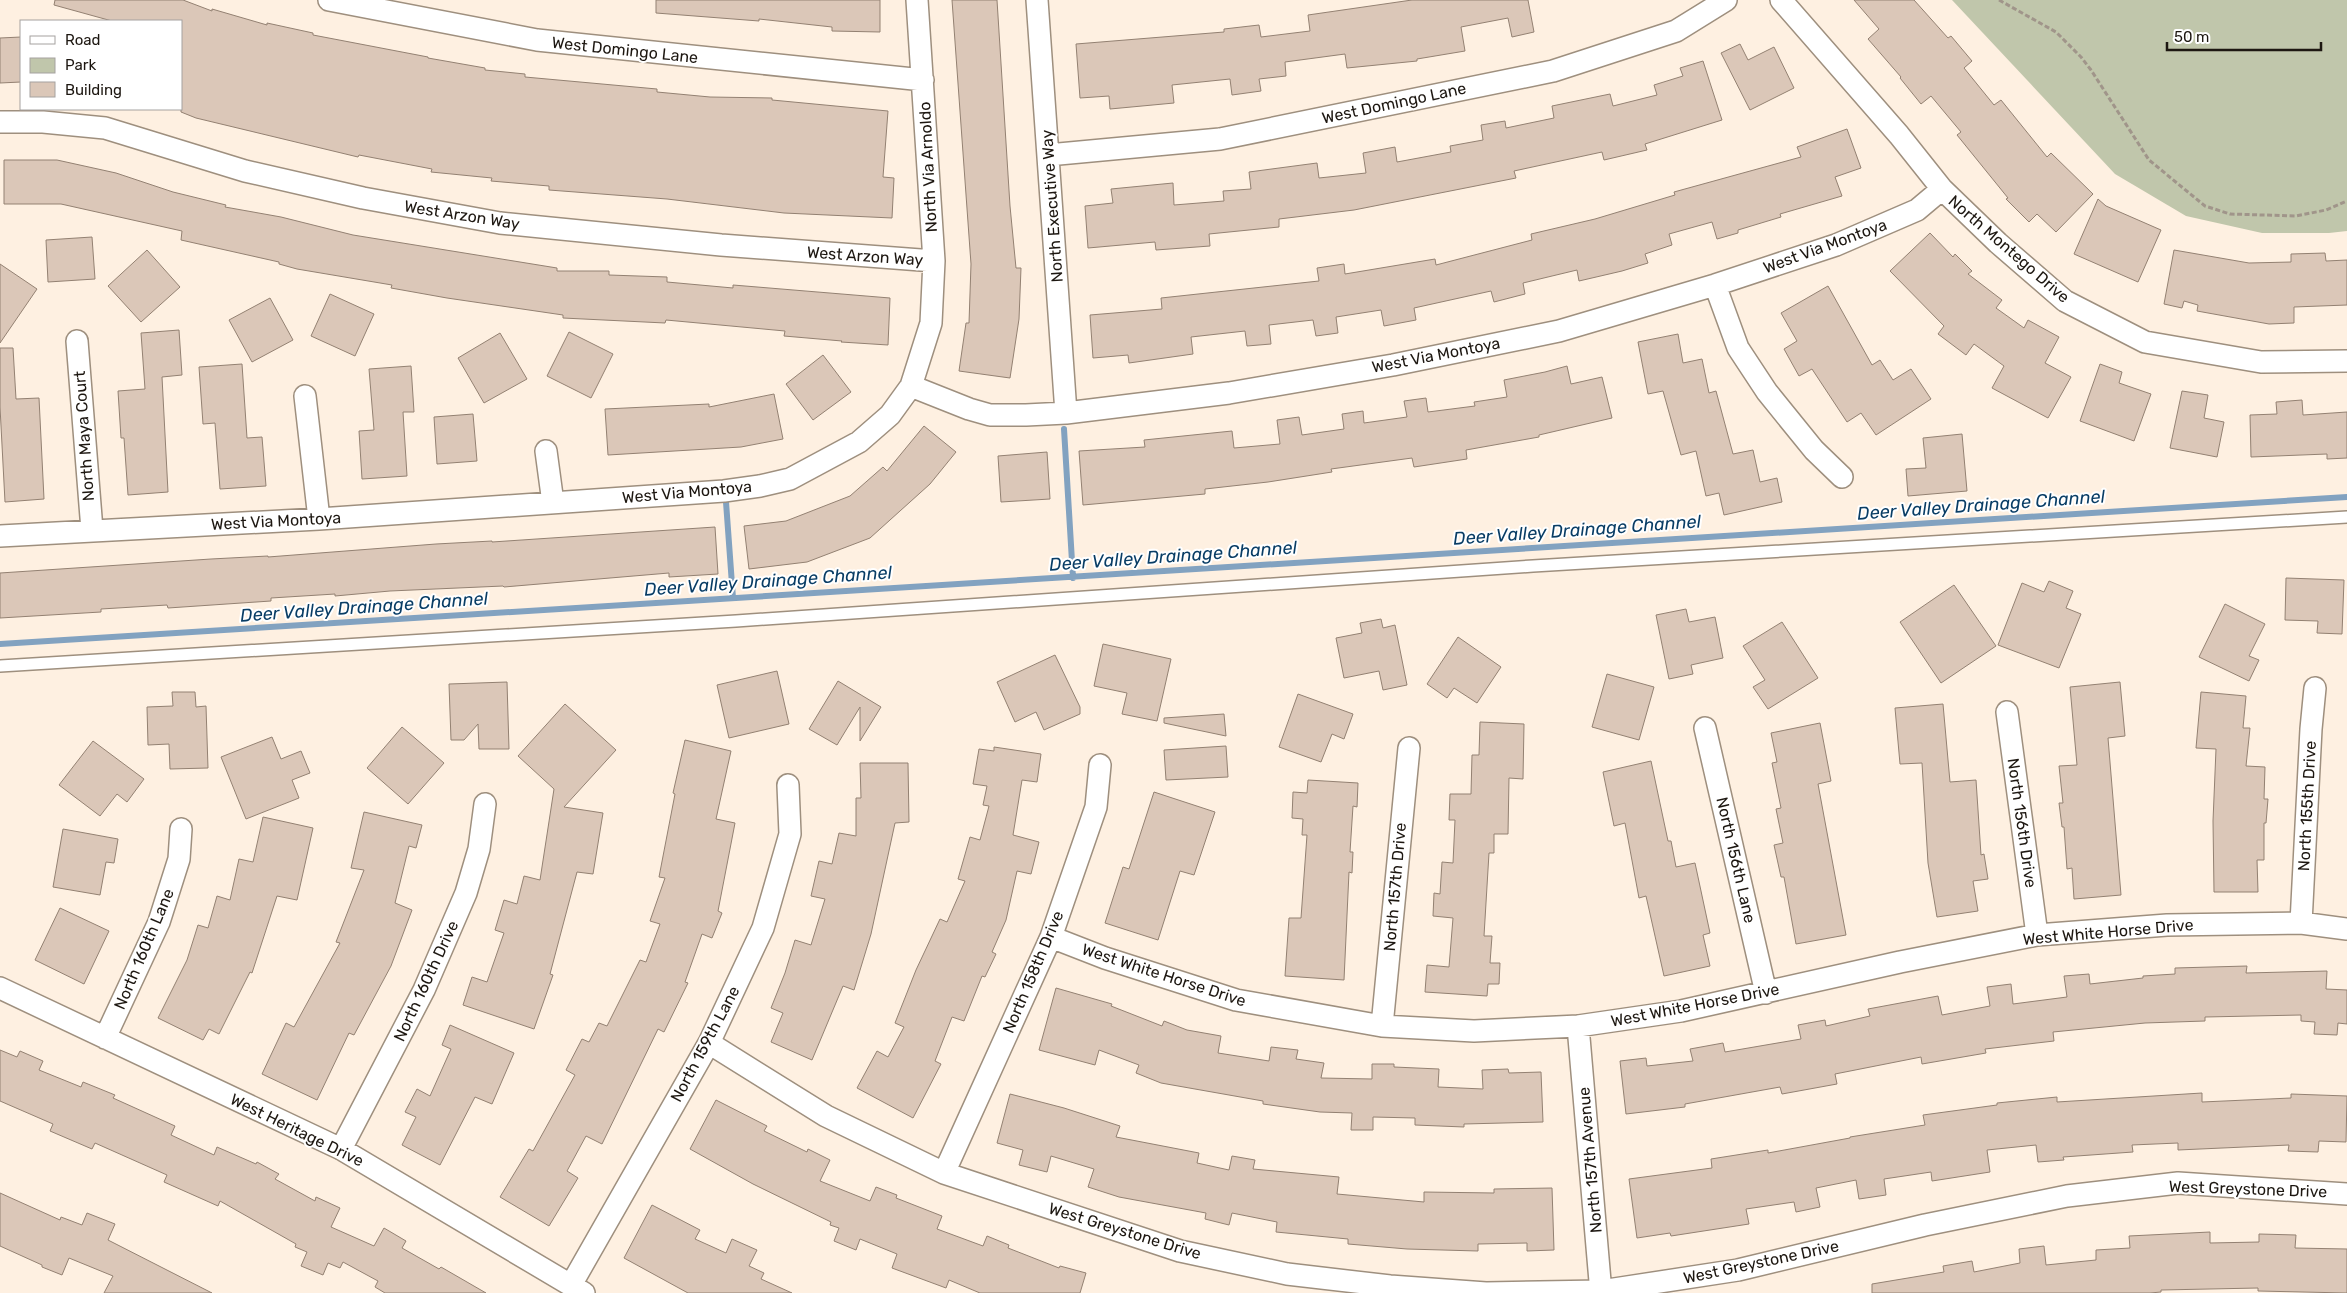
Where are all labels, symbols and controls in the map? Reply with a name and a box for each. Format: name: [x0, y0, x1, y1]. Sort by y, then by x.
legend: [20, 20, 182, 110]
scale bar: [2167, 20, 2321, 52]
text: 50 m: [2174, 28, 2209, 46]
text: Road: [65, 31, 101, 49]
street label: West Domingo Lane: [551, 33, 699, 67]
text: Park: [65, 56, 96, 74]
street label: West Domingo Lane: [1320, 78, 1468, 128]
text: Building: [65, 81, 122, 99]
street label: North Via Arnoldo: [915, 101, 941, 233]
street label: North Executive Way: [1037, 129, 1067, 283]
street label: North Montego Drive: [1945, 191, 2073, 307]
street label: West Arzon Way: [403, 196, 521, 234]
street label: West Via Montoya: [1761, 215, 1889, 277]
street label: West Arzon Way: [806, 242, 924, 270]
street label: West Via Montoya: [1370, 333, 1502, 377]
street label: North Maya Court: [70, 370, 98, 502]
street label: West Via Montoya: [621, 477, 753, 507]
water label: Deer Valley Drainage Channel: [1856, 485, 2106, 525]
street label: West Via Montoya: [210, 508, 342, 534]
water label: Deer Valley Drainage Channel: [1452, 510, 1702, 550]
water label: Deer Valley Drainage Channel: [1048, 536, 1298, 576]
water label: Deer Valley Drainage Channel: [643, 561, 893, 601]
water label: Deer Valley Drainage Channel: [239, 587, 489, 627]
street label: North 155th Drive: [2294, 740, 2320, 872]
street label: North 156th Drive: [2003, 757, 2041, 889]
street label: North 156th Lane: [1712, 795, 1760, 925]
street label: North 157th Drive: [1380, 822, 1410, 952]
street label: North 160th Lane: [110, 886, 178, 1012]
street label: North 158th Drive: [999, 908, 1067, 1036]
street label: West White Horse Drive: [2022, 915, 2194, 949]
street label: North 160th Drive: [390, 917, 462, 1045]
street label: West White Horse Drive: [1080, 939, 1248, 1011]
street label: West White Horse Drive: [1609, 979, 1781, 1031]
street label: North 159th Lane: [666, 983, 744, 1105]
street label: North 157th Avenue: [1574, 1086, 1606, 1234]
street label: West Heritage Drive: [227, 1089, 367, 1171]
street label: West Greystone Drive: [2168, 1177, 2328, 1201]
street label: West Greystone Drive: [1046, 1199, 1204, 1263]
street label: West Greystone Drive: [1682, 1236, 1841, 1288]

